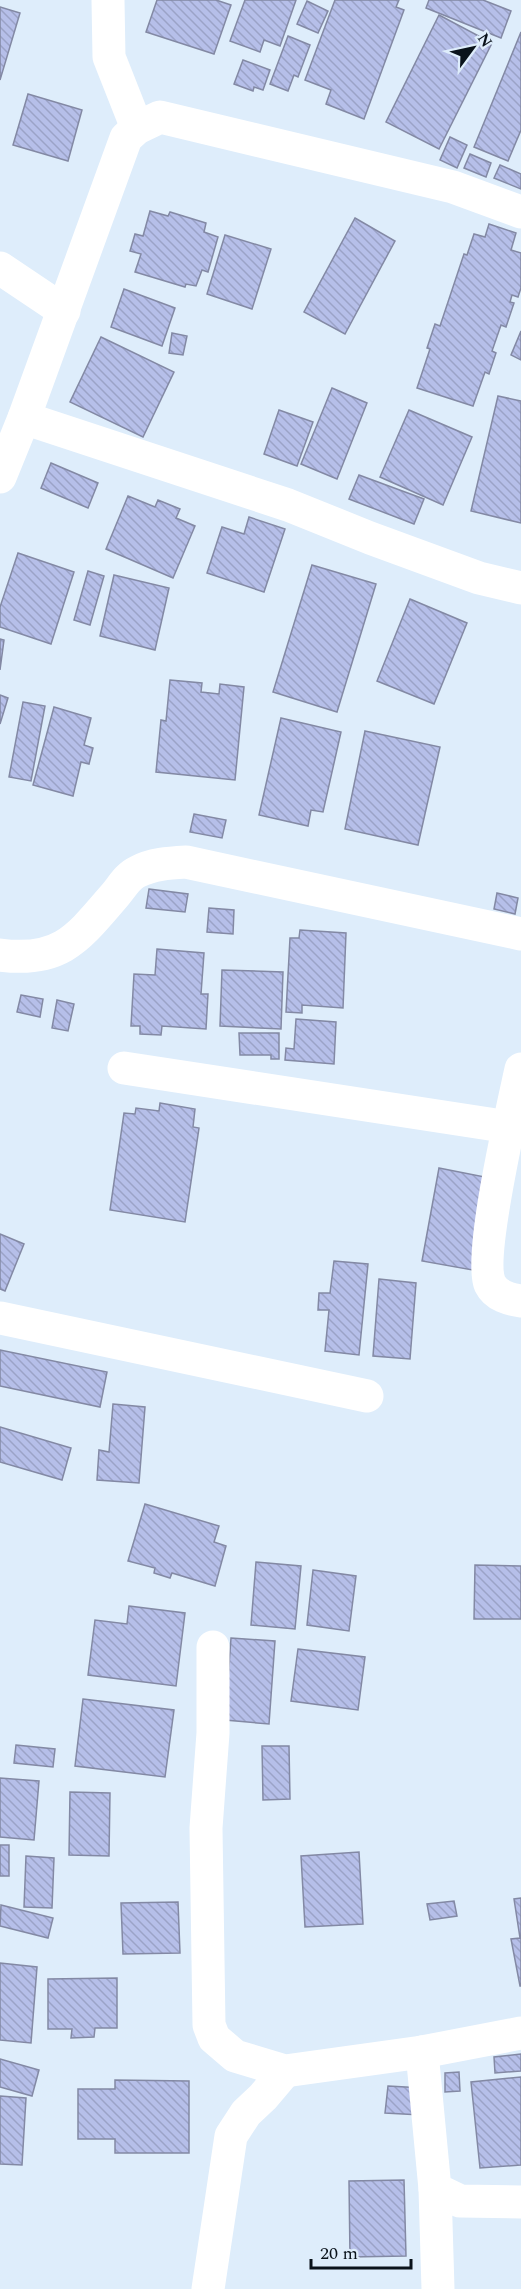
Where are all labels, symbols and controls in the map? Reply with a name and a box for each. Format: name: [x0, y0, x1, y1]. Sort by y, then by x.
north arrow: [443, 18, 503, 78]
text: N: [471, 28, 498, 52]
scale bar: [311, 2232, 412, 2270]
text: 20 m: [320, 2240, 358, 2267]

